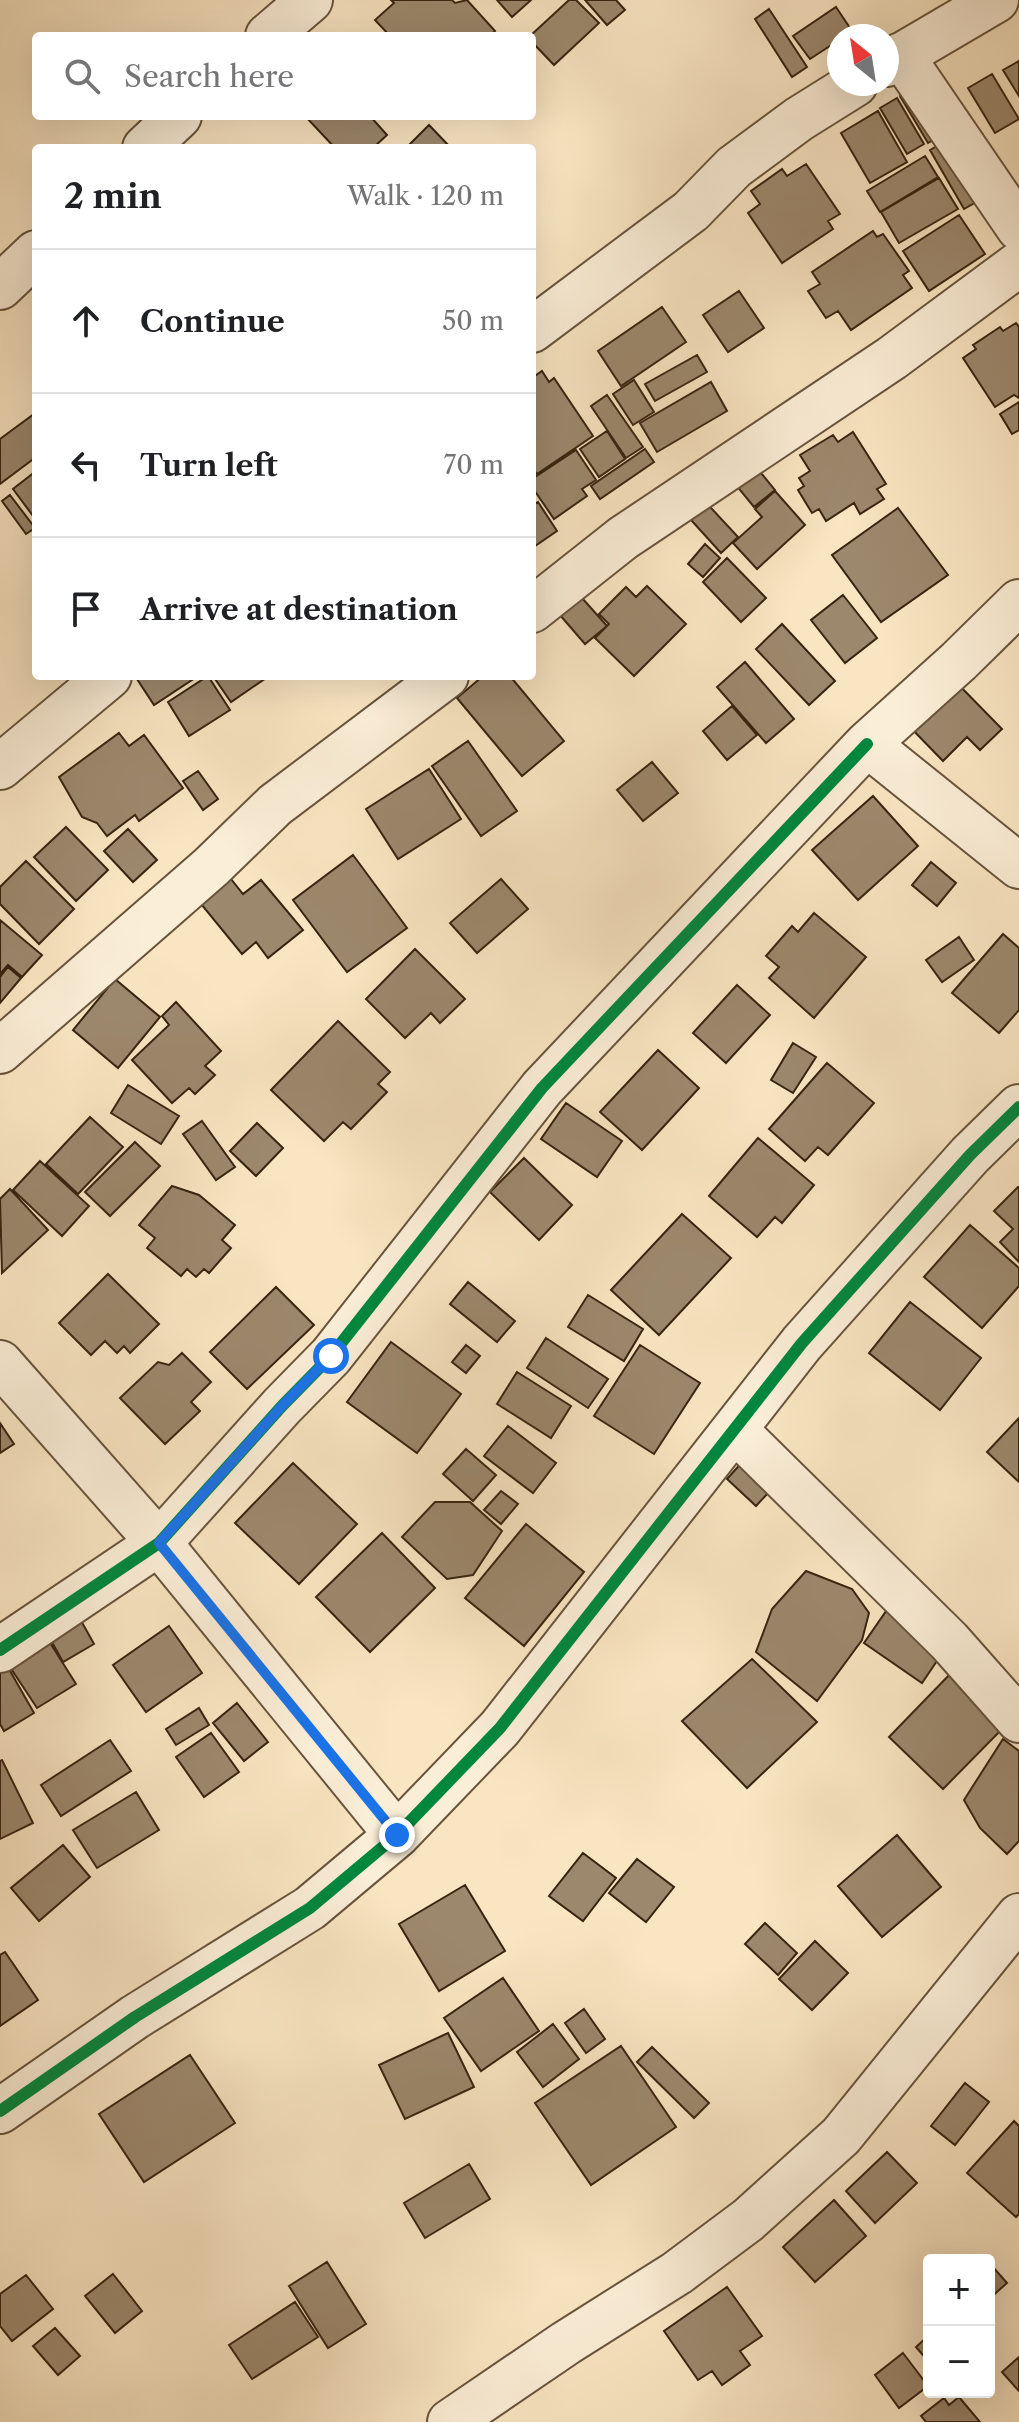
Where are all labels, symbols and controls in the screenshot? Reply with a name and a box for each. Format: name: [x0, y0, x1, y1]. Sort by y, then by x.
north arrow: [827, 24, 899, 96]
search box: [32, 32, 536, 120]
icon: search: [60, 54, 104, 98]
text: Search here: [124, 58, 294, 95]
text: 2 min: [64, 175, 162, 217]
text: Walk · 120 m: [347, 180, 504, 212]
icon: ahead: [64, 299, 108, 343]
text: Continue: [140, 303, 285, 340]
text: 50 m: [442, 305, 504, 337]
icon: left: [64, 443, 108, 487]
text: Turn left: [140, 447, 277, 484]
text: 70 m: [444, 449, 504, 481]
icon: arrive: [64, 587, 108, 631]
text: Arrive at destination: [140, 591, 458, 628]
route start: [313, 1338, 349, 1374]
route end: [379, 1817, 415, 1853]
map controls: [923, 2254, 995, 2398]
button: +: [923, 2254, 995, 2326]
button: −: [923, 2326, 995, 2398]

